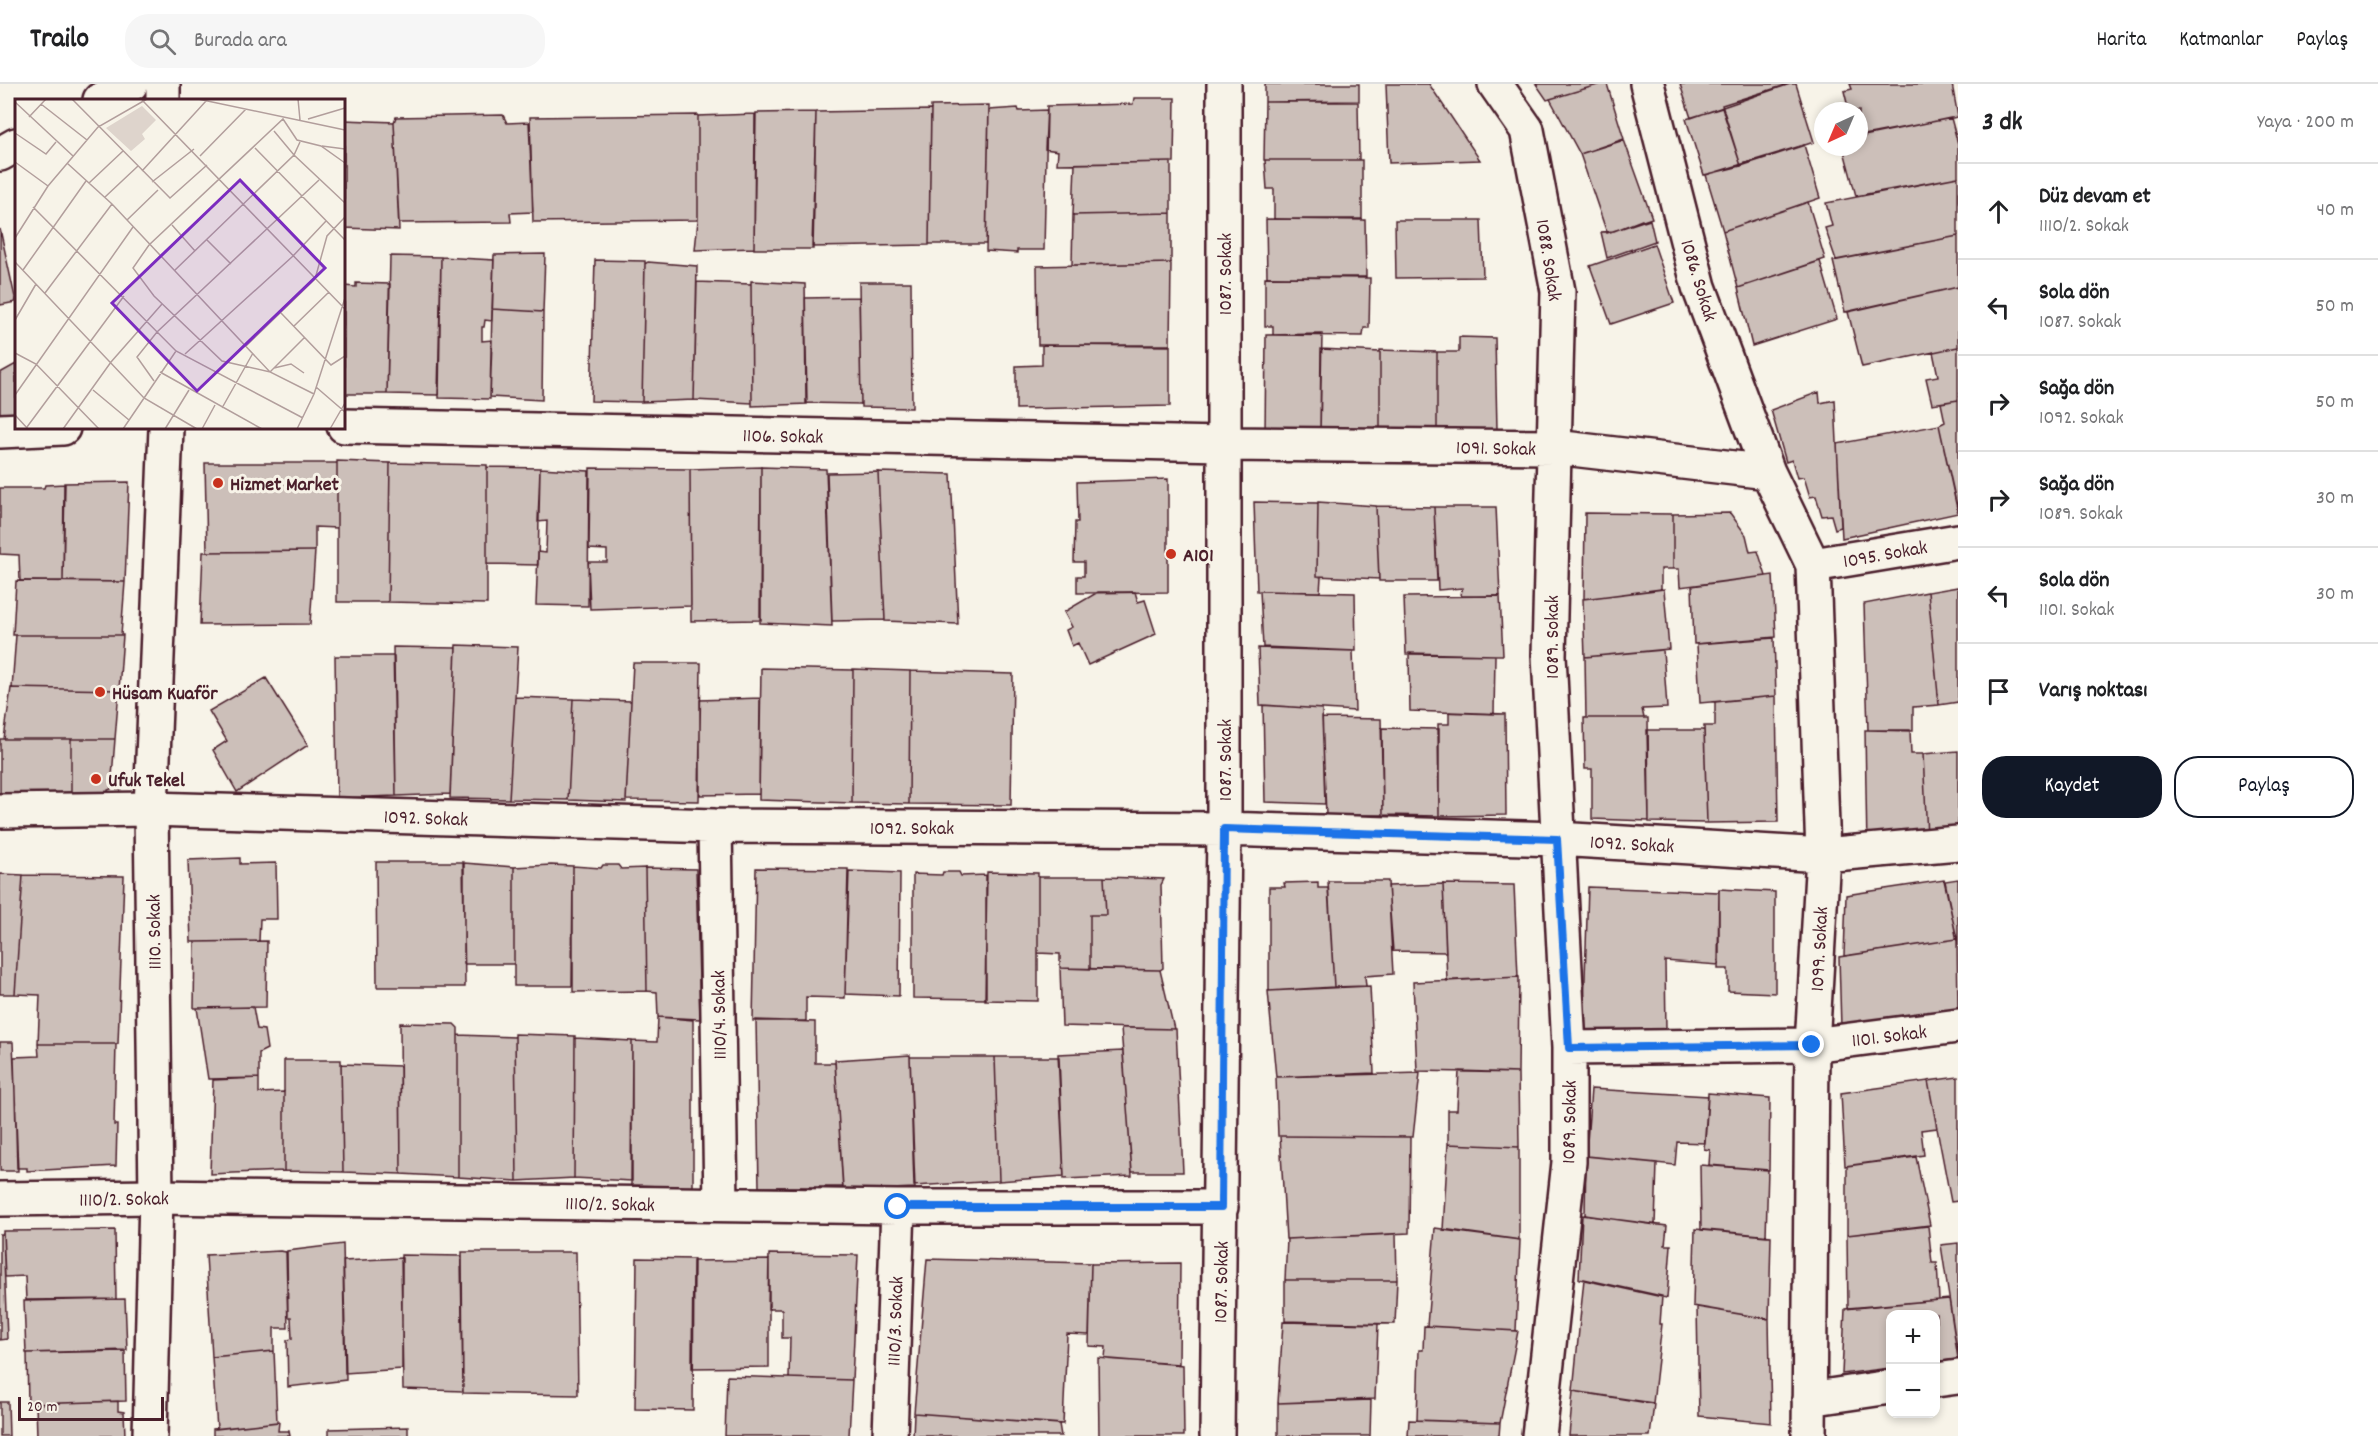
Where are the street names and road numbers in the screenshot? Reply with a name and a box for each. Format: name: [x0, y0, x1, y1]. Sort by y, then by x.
street label: 1088. Sokak: [1527, 217, 1567, 304]
street label: 1087. Sokak: [1213, 233, 1241, 315]
street label: 1086. Sokak: [1671, 236, 1723, 325]
street label: 1106. Sokak: [742, 423, 824, 453]
street label: 1091. Sokak: [1456, 435, 1536, 465]
street label: 1095. Sokak: [1841, 535, 1930, 577]
street label: 1089. Sokak: [1540, 595, 1568, 679]
street label: 1087. Sokak: [1213, 719, 1241, 801]
street label: 1092. Sokak: [383, 805, 469, 835]
street label: 1092. Sokak: [870, 816, 954, 844]
street label: 1092. Sokak: [1589, 830, 1675, 862]
street label: 1110. Sokak: [141, 894, 171, 970]
street label: 1099. Sokak: [1805, 906, 1837, 992]
street label: 1110/4. Sokak: [706, 970, 736, 1060]
street label: 1101. Sokak: [1850, 1019, 1929, 1056]
street label: 1089. Sokak: [1556, 1080, 1586, 1164]
street label: 1110/2. Sokak: [79, 1186, 169, 1216]
street label: 1110/2. Sokak: [565, 1191, 655, 1221]
street label: 1087. Sokak: [1208, 1241, 1238, 1323]
street label: 1110/3. Sokak: [881, 1276, 913, 1367]

